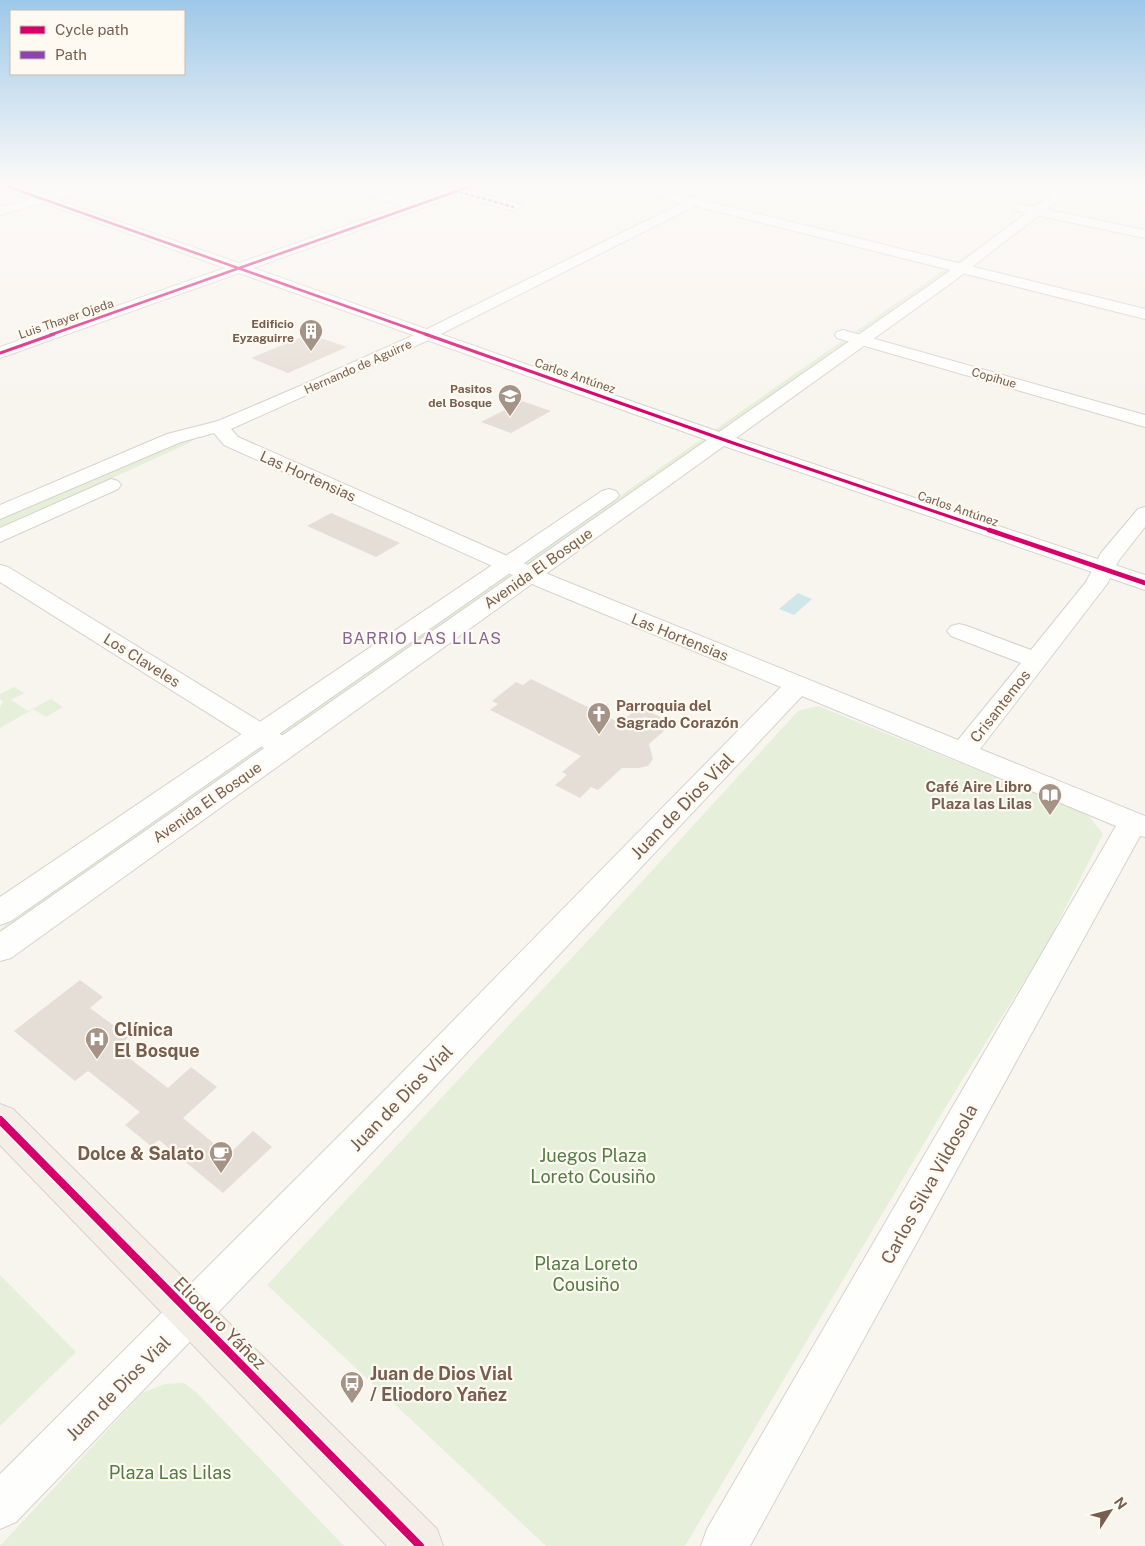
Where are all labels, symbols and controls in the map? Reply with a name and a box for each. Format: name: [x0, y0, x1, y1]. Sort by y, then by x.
legend: [10, 10, 185, 75]
text: Cycle path: [55, 21, 129, 38]
text: Path: [55, 46, 87, 63]
street label: Luis Thayer Ojeda: [17, 296, 115, 342]
place label: Edificio Eyzaguirre: [232, 317, 294, 345]
building icon: Edificio Eyzaguirre: [298, 318, 324, 352]
street label: Hernando de Aguirre: [302, 337, 414, 397]
street label: Carlos Antúnez: [533, 356, 618, 396]
street label: Copihue: [970, 365, 1018, 391]
place label: Pasitos del Bosque: [428, 382, 492, 410]
school or university icon: Pasitos del Bosque: [497, 383, 523, 417]
street label: Las Hortensias: [257, 447, 359, 505]
street label: Carlos Antúnez: [916, 489, 1001, 529]
street label: Avenida El Bosque: [481, 524, 595, 612]
street label: Las Hortensias: [629, 610, 731, 664]
district label: BARRIO LAS LILAS: [342, 629, 502, 648]
street label: Los Claveles: [101, 630, 183, 690]
street label: Crisantemos: [966, 666, 1034, 746]
place label: Parroquia del Sagrado Corazón: [616, 697, 739, 731]
church icon: Parroquia del Sagrado Corazón: [586, 701, 612, 735]
street label: Juan de Dios Vial: [626, 749, 738, 863]
street label: Avenida El Bosque: [150, 758, 264, 846]
place label: Café Aire Libro Plaza las Lilas: [925, 778, 1032, 812]
library icon: Café Aire Libro Plaza las Lilas: [1037, 782, 1063, 816]
place label: Clínica El Bosque: [114, 1019, 200, 1061]
hospital icon: Clínica El Bosque: [84, 1026, 110, 1060]
street label: Juan de Dios Vial: [345, 1041, 457, 1155]
street label: Carlos Silva Vildosola: [876, 1100, 982, 1268]
cafe icon: Dolce & Salato: [208, 1140, 234, 1174]
place label: Dolce & Salato: [77, 1143, 204, 1164]
park label: Juegos Plaza Loreto Cousiño: [530, 1145, 656, 1187]
park label: Plaza Loreto Cousiño: [534, 1253, 638, 1295]
street label: Eliodoro Yáñez: [169, 1272, 271, 1374]
street label: Juan de Dios Vial: [61, 1331, 175, 1445]
place label: Juan de Dios Vial / Eliodoro Yañez: [370, 1363, 513, 1405]
bus stop icon: Juan de Dios Vial / Eliodoro Yañez: [339, 1370, 365, 1404]
park label: Plaza Las Lilas: [109, 1462, 231, 1483]
north arrow: [1085, 1486, 1135, 1536]
text: N: [1111, 1494, 1130, 1512]

